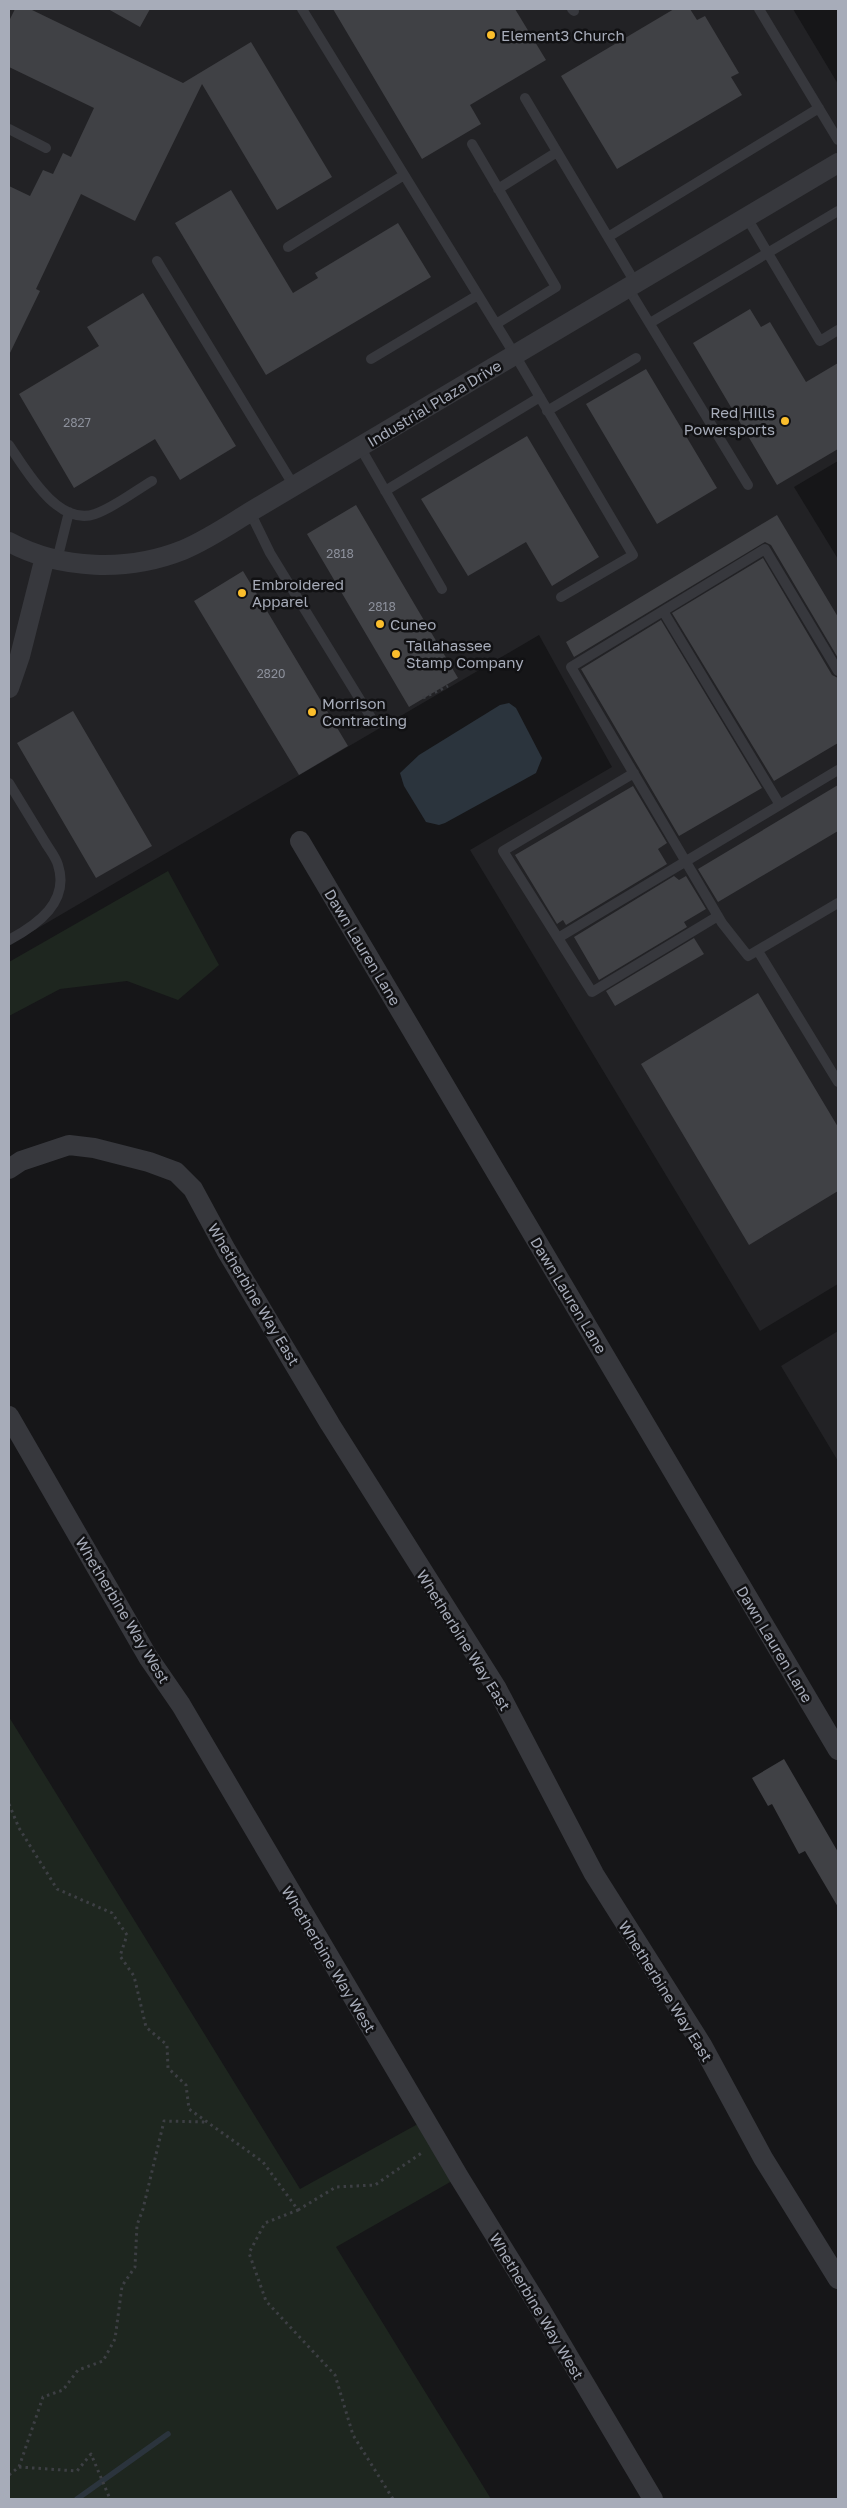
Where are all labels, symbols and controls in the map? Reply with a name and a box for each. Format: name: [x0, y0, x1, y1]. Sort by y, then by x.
place label: Element3 Church: [501, 26, 625, 44]
marker: Element3 Church: [485, 29, 497, 41]
street label: Industrial Plaza Drive: [364, 356, 505, 450]
place label: Red Hills Powersports: [684, 403, 775, 438]
house number: 2827: [63, 415, 91, 430]
marker: Red Hills Powersports: [779, 415, 791, 427]
house number: 2818: [326, 546, 354, 561]
place label: Embroidered Apparel: [252, 575, 344, 610]
marker: Embroidered Apparel: [236, 587, 248, 599]
house number: 2818: [368, 599, 396, 614]
place label: Cuneo: [390, 615, 436, 633]
marker: Cuneo: [374, 618, 386, 630]
place label: Tallahassee Stamp Company: [406, 636, 524, 671]
marker: Tallahassee Stamp Company: [390, 648, 402, 660]
house number: 2820: [257, 666, 285, 681]
place label: Morrison Contracting: [322, 694, 407, 729]
marker: Morrison Contracting: [306, 706, 318, 718]
street label: Dawn Lauren Lane: [321, 885, 405, 1009]
street label: Whetherbine Way East: [204, 1220, 304, 1368]
street label: Dawn Lauren Lane: [527, 1233, 611, 1357]
street label: Whetherbine Way West: [72, 1534, 174, 1686]
street label: Whetherbine Way East: [413, 1566, 515, 1714]
street label: Dawn Lauren Lane: [733, 1582, 817, 1706]
street label: Whetherbine Way West: [278, 1883, 380, 2035]
street label: Whetherbine Way East: [615, 1917, 717, 2065]
street label: Whetherbine Way West: [486, 2230, 588, 2382]

